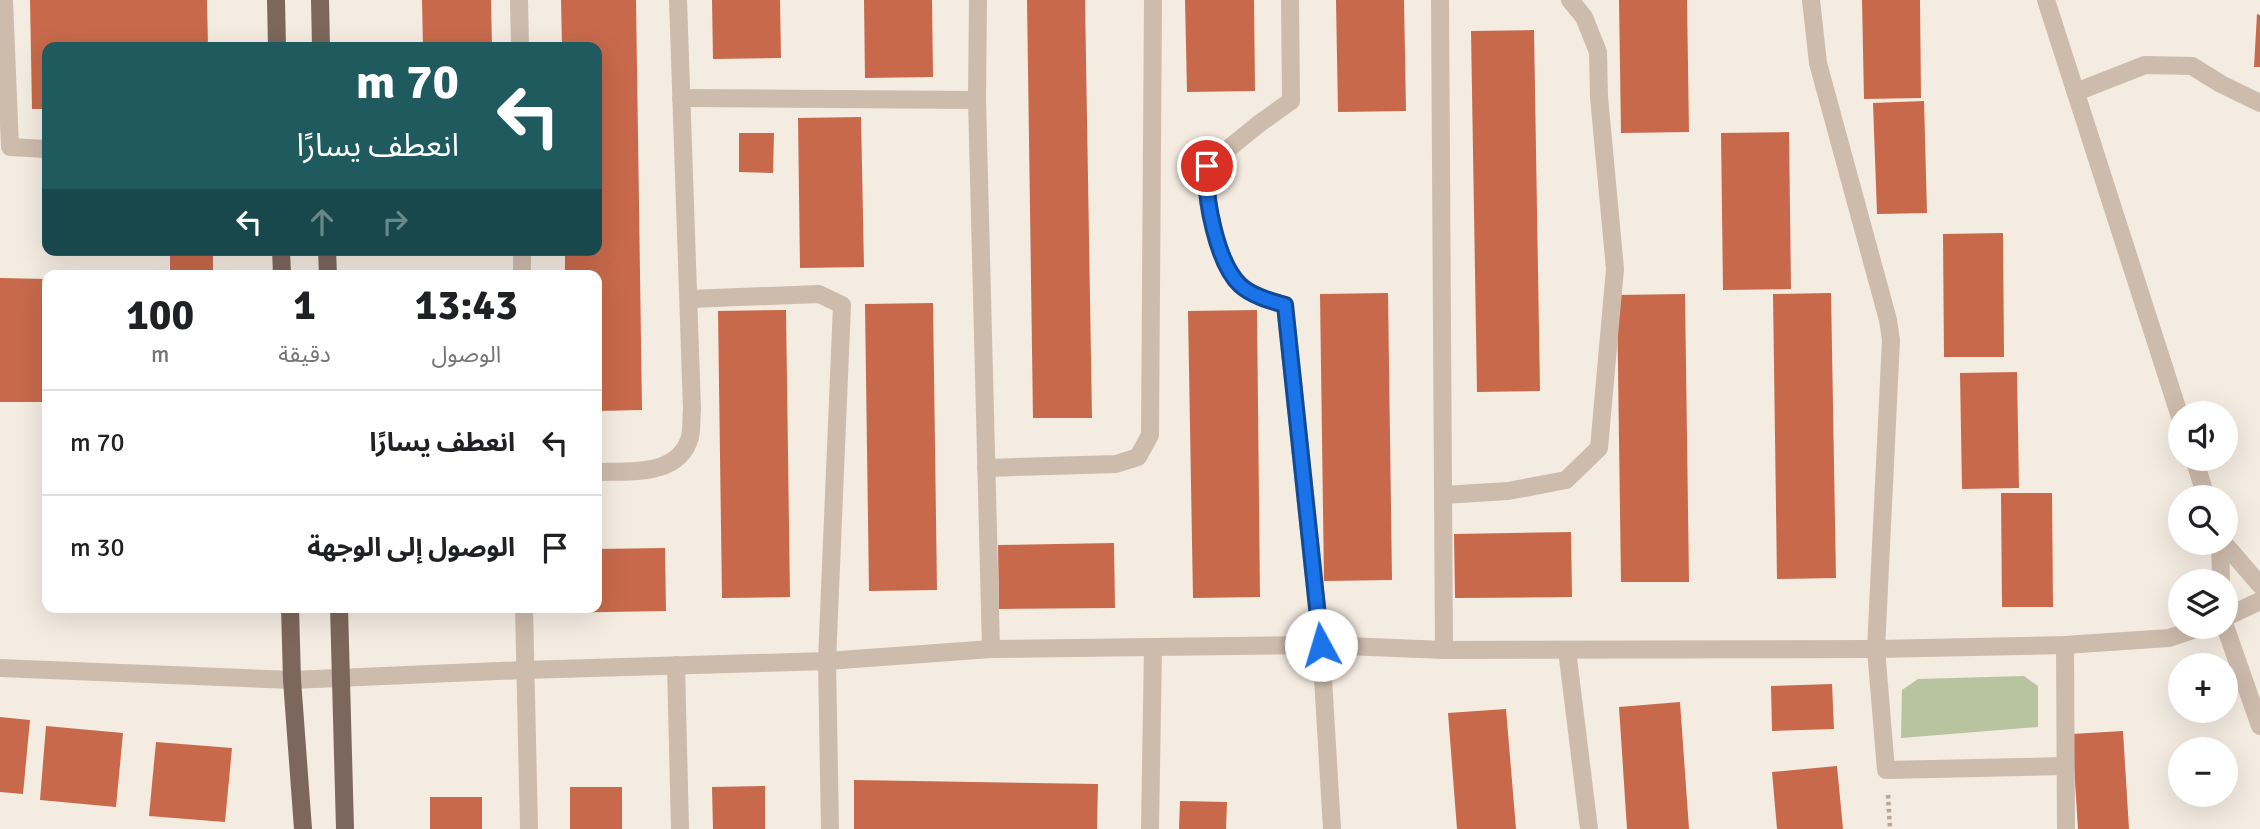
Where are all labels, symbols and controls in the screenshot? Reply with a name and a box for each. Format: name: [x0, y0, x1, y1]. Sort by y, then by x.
text: 70 m: [356, 52, 459, 112]
icon: left: [483, 70, 574, 161]
text: انعطف يسارًا: [297, 126, 459, 165]
pin: [1177, 136, 1237, 196]
icon: arrive: [1188, 147, 1226, 185]
icon: left: [230, 203, 268, 241]
icon: ahead: [303, 203, 341, 241]
icon: right: [376, 203, 414, 241]
text: 1: [293, 280, 316, 331]
text: 13:43: [415, 280, 518, 331]
text: 100: [126, 290, 194, 341]
text: m: [151, 340, 169, 369]
text: دقيقة: [278, 340, 331, 369]
text: الوصول: [431, 340, 501, 369]
map controls: [2168, 401, 2238, 807]
button: sound: [2168, 401, 2238, 471]
icon: left: [536, 424, 574, 462]
text: 70 m: [70, 427, 125, 459]
text: انعطف يسارًا: [370, 427, 515, 459]
button: search: [2168, 485, 2238, 555]
icon: arrive: [536, 529, 574, 567]
text: 30 m: [70, 532, 125, 564]
text: الوصول إلى الوجهة: [307, 532, 515, 564]
button: layers: [2168, 569, 2238, 639]
position arrow: [1284, 608, 1358, 682]
button: +: [2168, 653, 2238, 723]
button: −: [2168, 737, 2238, 807]

